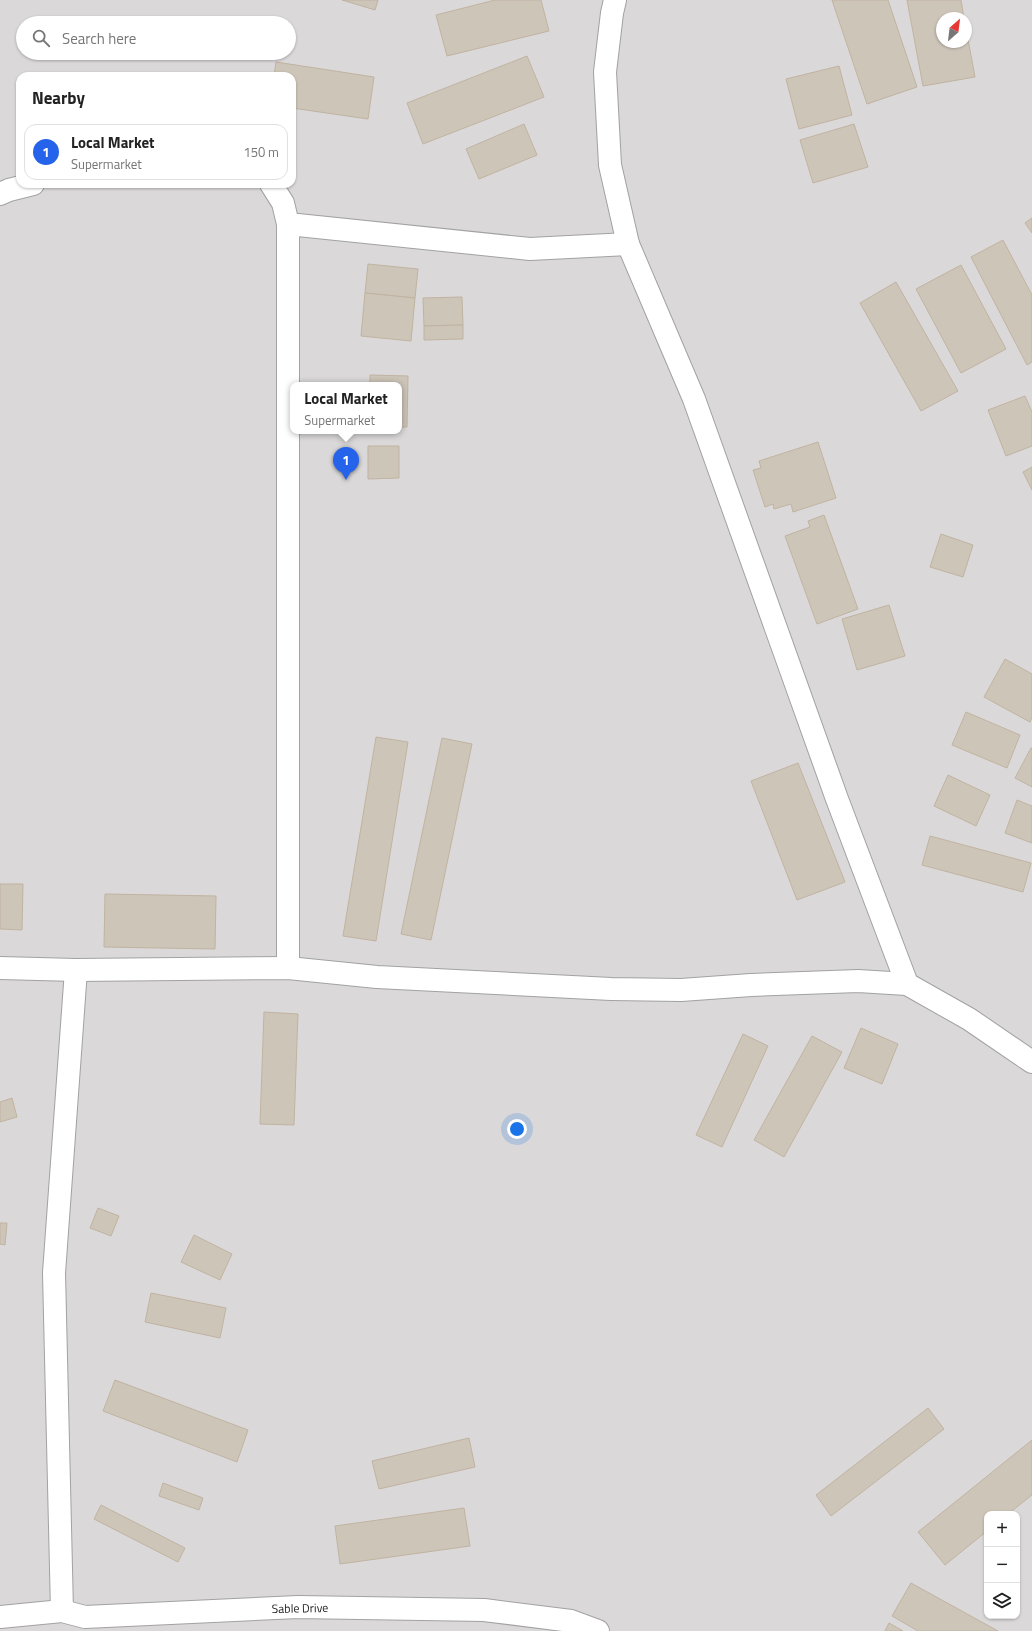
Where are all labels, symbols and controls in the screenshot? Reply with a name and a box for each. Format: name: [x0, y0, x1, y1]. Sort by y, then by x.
north arrow: [936, 12, 972, 48]
search box: [16, 16, 296, 60]
icon: search: [30, 27, 52, 49]
text: Search here: [62, 27, 136, 50]
text: Nearby: [32, 85, 85, 111]
text: Local Market: [71, 131, 155, 154]
text: 1: [42, 142, 50, 162]
text: 150 m: [243, 142, 279, 162]
text: Supermarket: [71, 154, 142, 174]
popup: [290, 382, 402, 434]
text: Local Market: [304, 387, 388, 410]
text: Supermarket: [304, 410, 375, 430]
pin: 1: [333, 447, 359, 480]
your location: [507, 1119, 527, 1139]
map controls: [984, 1511, 1020, 1619]
button: +: [984, 1511, 1020, 1547]
button: −: [984, 1547, 1020, 1583]
button: layers: [984, 1583, 1020, 1619]
street label: Sable Drive: [272, 1598, 328, 1618]

